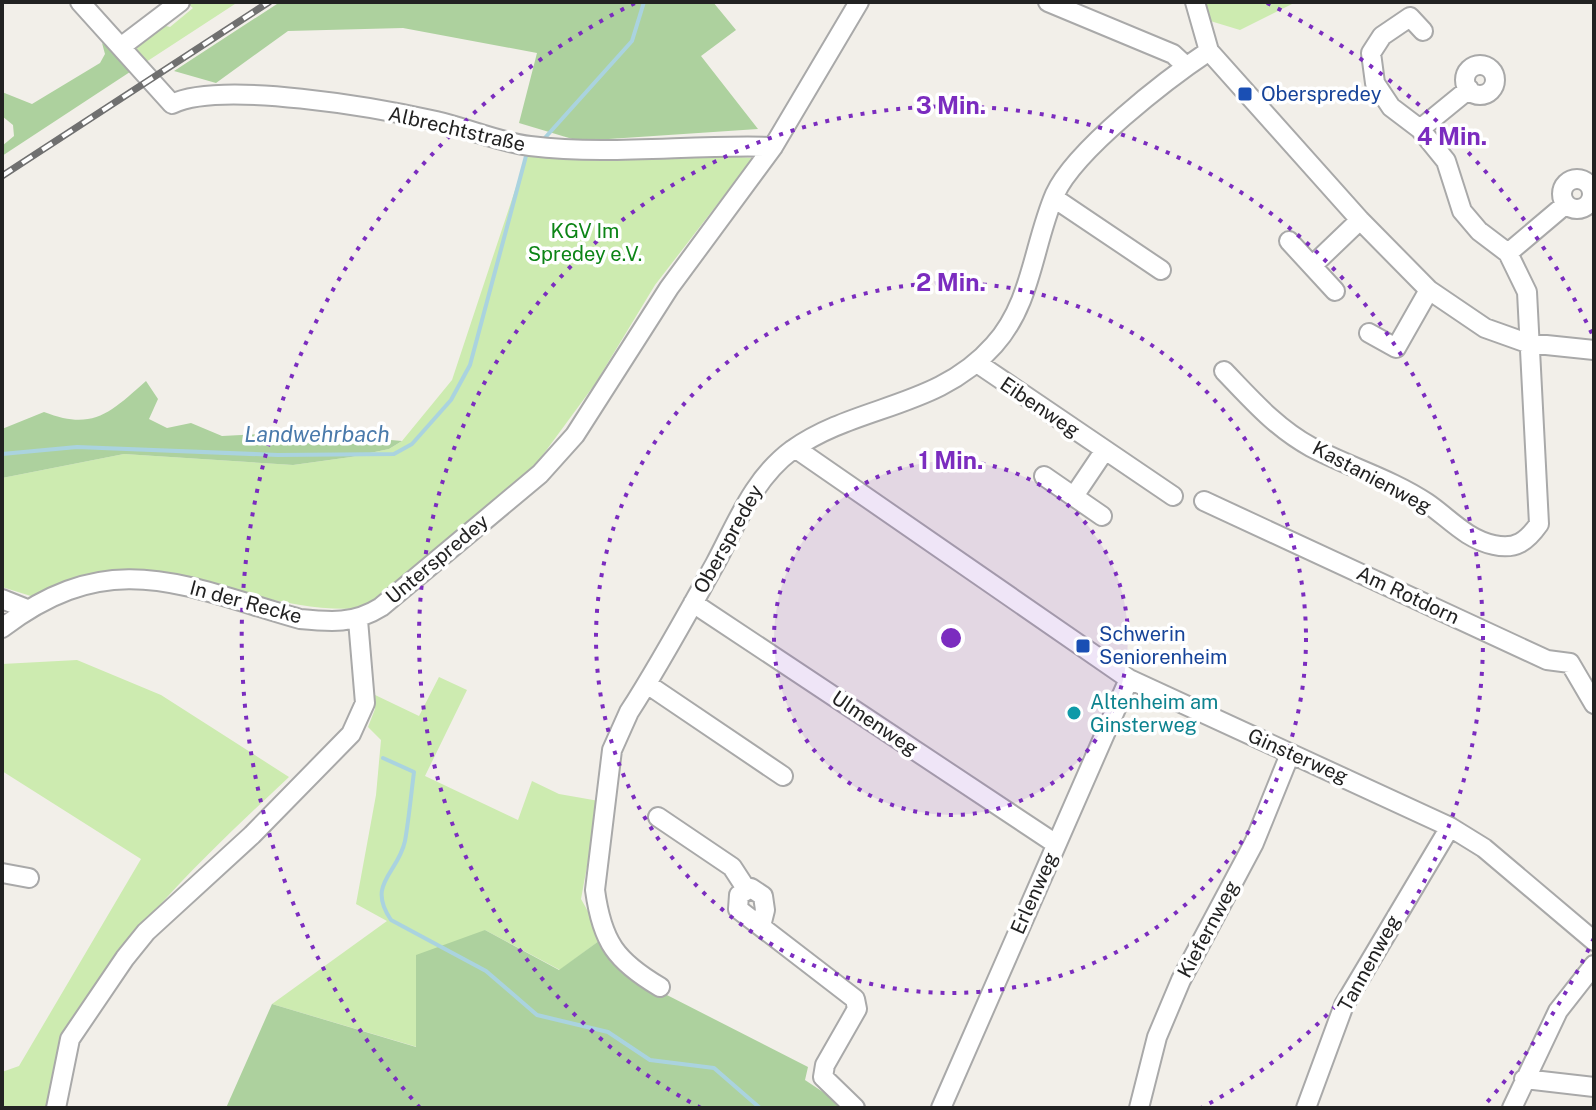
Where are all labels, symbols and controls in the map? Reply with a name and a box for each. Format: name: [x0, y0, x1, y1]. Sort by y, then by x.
place label: Oberspredey: [1261, 82, 1382, 106]
marker: Oberspredey: [1236, 85, 1254, 103]
text: 3 Min.: [916, 91, 986, 119]
street label: Albrechtstraße: [386, 102, 528, 156]
text: 4 Min.: [1417, 122, 1487, 150]
park label: KGV Im Spredey e.V.: [528, 219, 642, 266]
text: 2 Min.: [916, 268, 986, 296]
street label: Eibenweg: [996, 372, 1084, 442]
water label: Landwehrbach: [244, 421, 390, 447]
street label: Kastanienweg: [1308, 436, 1436, 518]
text: 1 Min.: [919, 446, 983, 474]
street label: Oberspredey: [688, 480, 768, 597]
street label: Unterspredey: [381, 509, 493, 609]
street label: Am Rotdorn: [1353, 561, 1463, 629]
street label: In der Recke: [187, 576, 305, 628]
place label: Schwerin Seniorenheim: [1099, 622, 1227, 669]
centre of rings: [937, 624, 965, 652]
marker: Schwerin Seniorenheim: [1074, 637, 1092, 655]
street label: Ulmenweg: [827, 685, 923, 761]
place label: Altenheim am Ginsterweg: [1090, 690, 1218, 737]
marker: Altenheim am Ginsterweg: [1065, 704, 1083, 722]
street label: Ginsterweg: [1244, 723, 1352, 789]
street label: Erlenweg: [1005, 848, 1063, 938]
street label: Kiefernweg: [1172, 876, 1244, 982]
street label: Tannenweg: [1333, 911, 1405, 1015]

